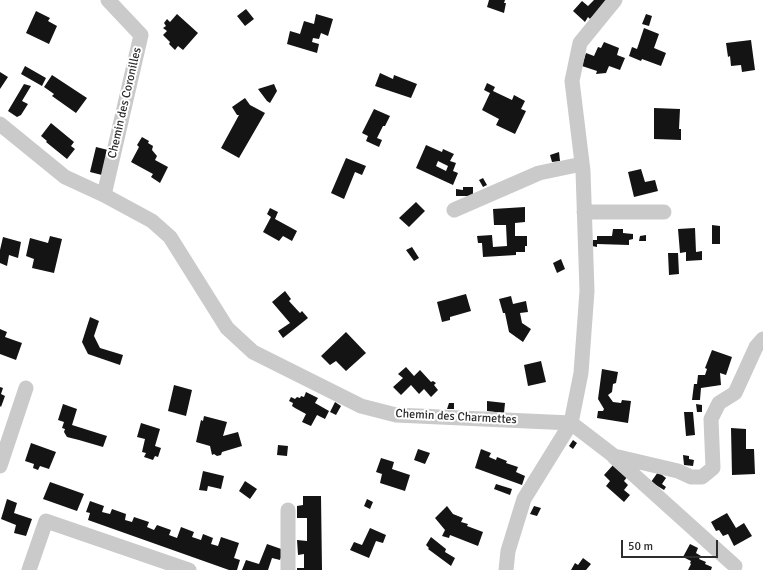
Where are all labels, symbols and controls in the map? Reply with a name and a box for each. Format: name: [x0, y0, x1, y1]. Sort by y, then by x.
street label: Chemin des Coronilles: [105, 46, 145, 160]
street label: Chemin des Charmettes: [395, 407, 517, 427]
scale bar: [623, 532, 720, 558]
text: 50 m: [628, 539, 653, 554]

